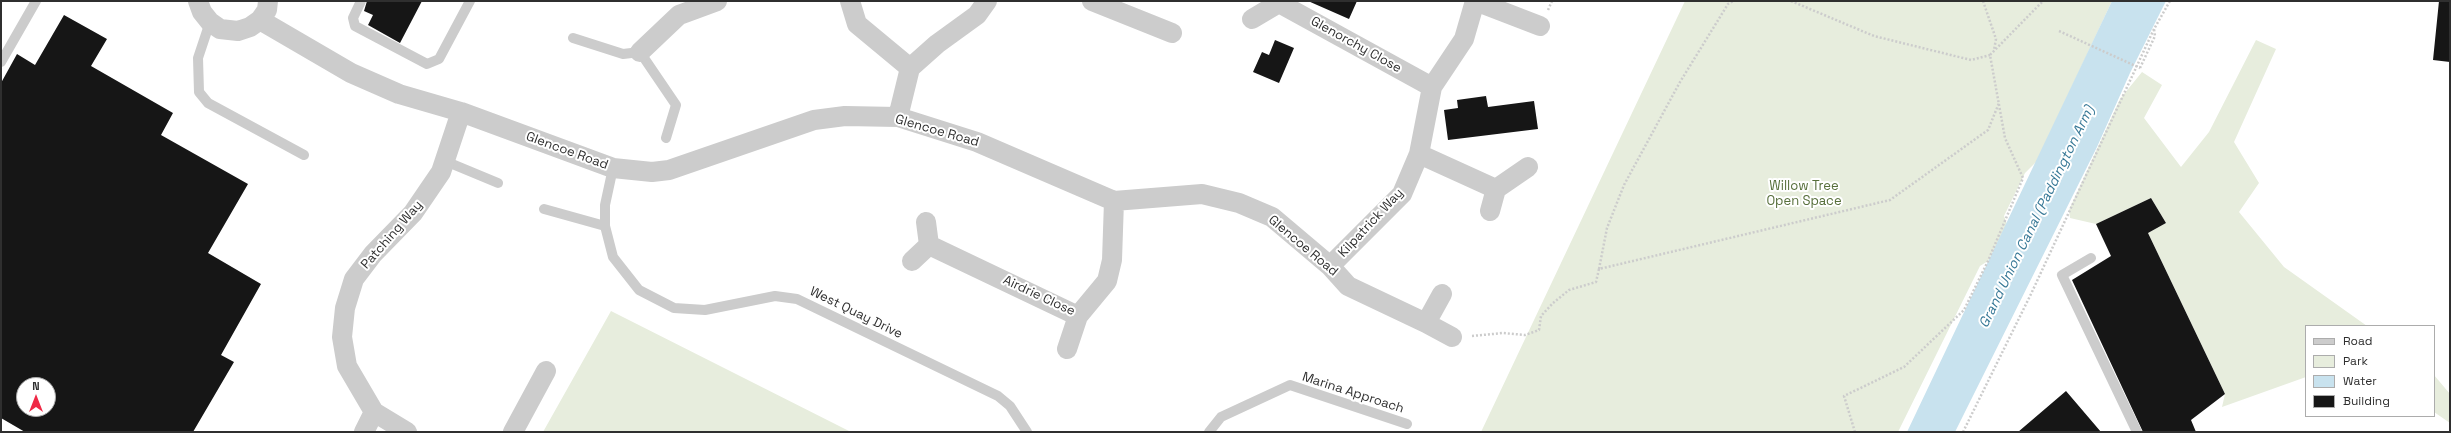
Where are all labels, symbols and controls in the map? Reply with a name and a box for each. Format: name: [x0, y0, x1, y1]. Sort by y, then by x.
street label: Glenorchy Close: [1308, 14, 1404, 76]
water label: Grand Union Canal (Paddington Arm): [1976, 103, 2098, 331]
street label: Glencoe Road: [893, 112, 981, 150]
street label: Glencoe Road: [524, 129, 610, 173]
park label: Willow Tree Open Space: [1766, 178, 1842, 209]
street label: Kilpatrick Way: [1335, 185, 1407, 261]
street label: Patching Way: [358, 198, 426, 272]
street label: Glencoe Road: [1265, 212, 1341, 280]
street label: Airdrie Close: [1001, 273, 1077, 319]
street label: West Quay Drive: [807, 284, 905, 342]
legend: [2305, 325, 2435, 417]
text: Road: [2343, 333, 2372, 349]
text: Park: [2343, 353, 2368, 369]
street label: Marina Approach: [1300, 369, 1406, 417]
text: Water: [2343, 373, 2377, 389]
north arrow: [16, 377, 56, 417]
text: N: [32, 379, 40, 393]
text: Building: [2343, 393, 2390, 409]

